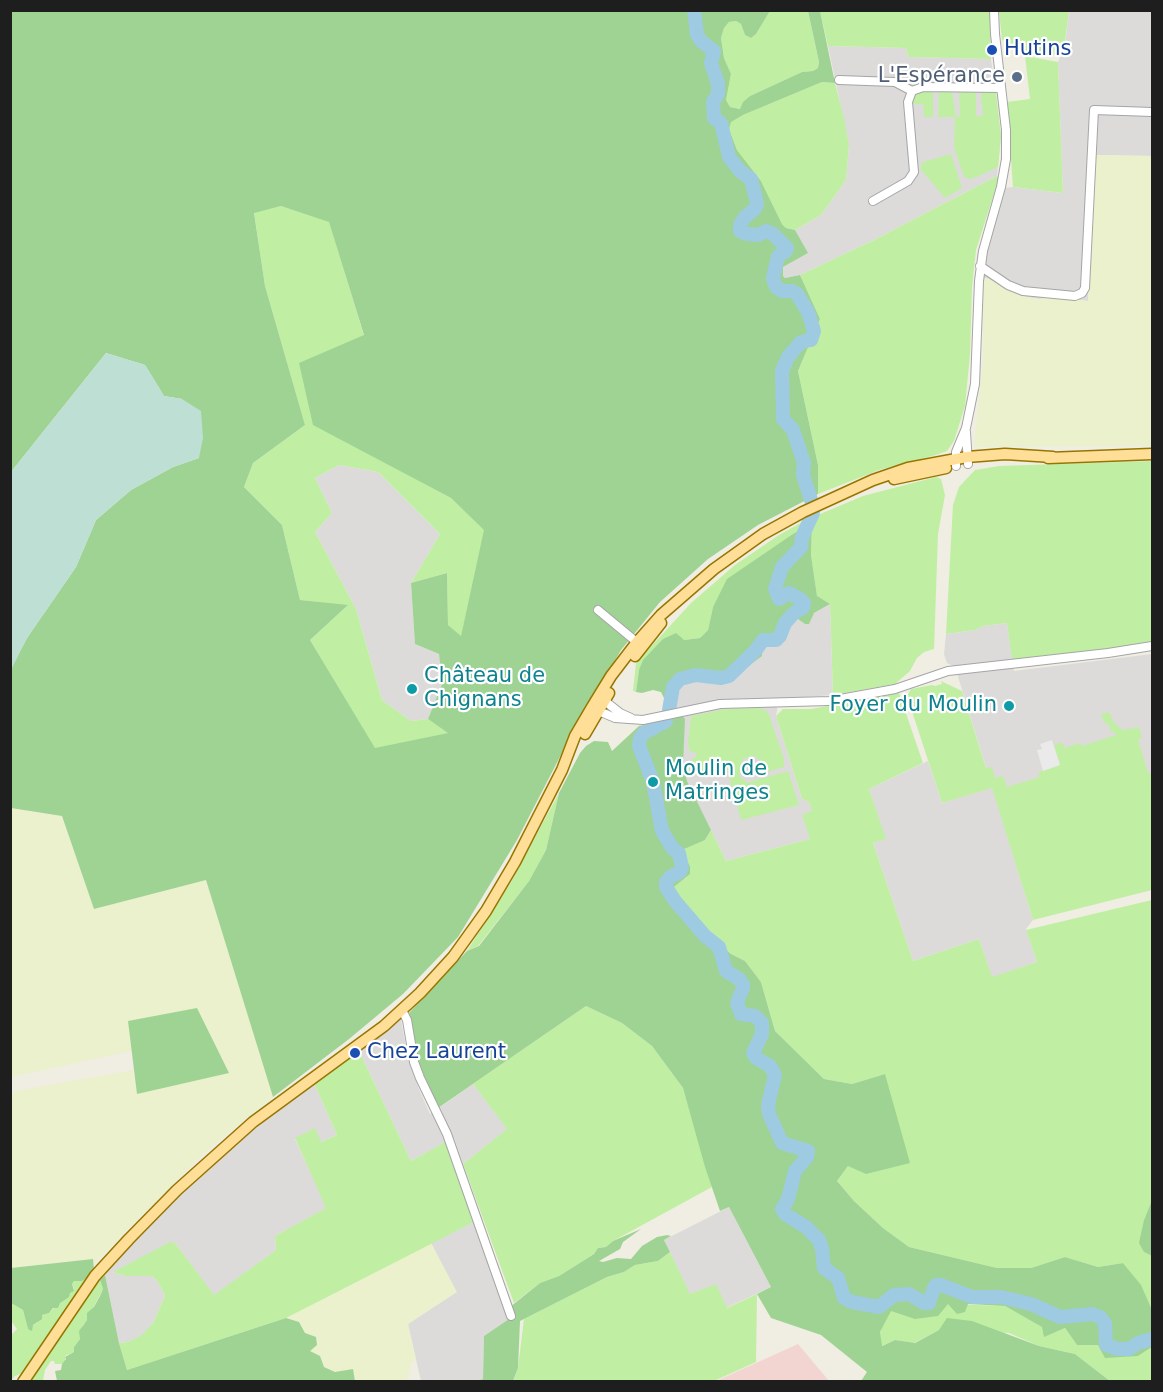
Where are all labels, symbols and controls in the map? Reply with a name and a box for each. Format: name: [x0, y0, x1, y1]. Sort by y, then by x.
place label: Hutins: [1004, 37, 1071, 63]
marker: Hutins: [985, 43, 999, 57]
place label: L'Espérance: [878, 64, 1005, 90]
marker: L'Espérance: [1010, 70, 1024, 84]
place label: Château de Chignans: [424, 664, 545, 714]
marker: Château de Chignans: [405, 682, 419, 696]
place label: Foyer du Moulin: [830, 693, 997, 719]
marker: Foyer du Moulin: [1002, 699, 1016, 713]
place label: Moulin de Matringes: [665, 757, 769, 807]
marker: Moulin de Matringes: [646, 775, 660, 789]
place label: Chez Laurent: [367, 1040, 506, 1066]
marker: Chez Laurent: [348, 1046, 362, 1060]

